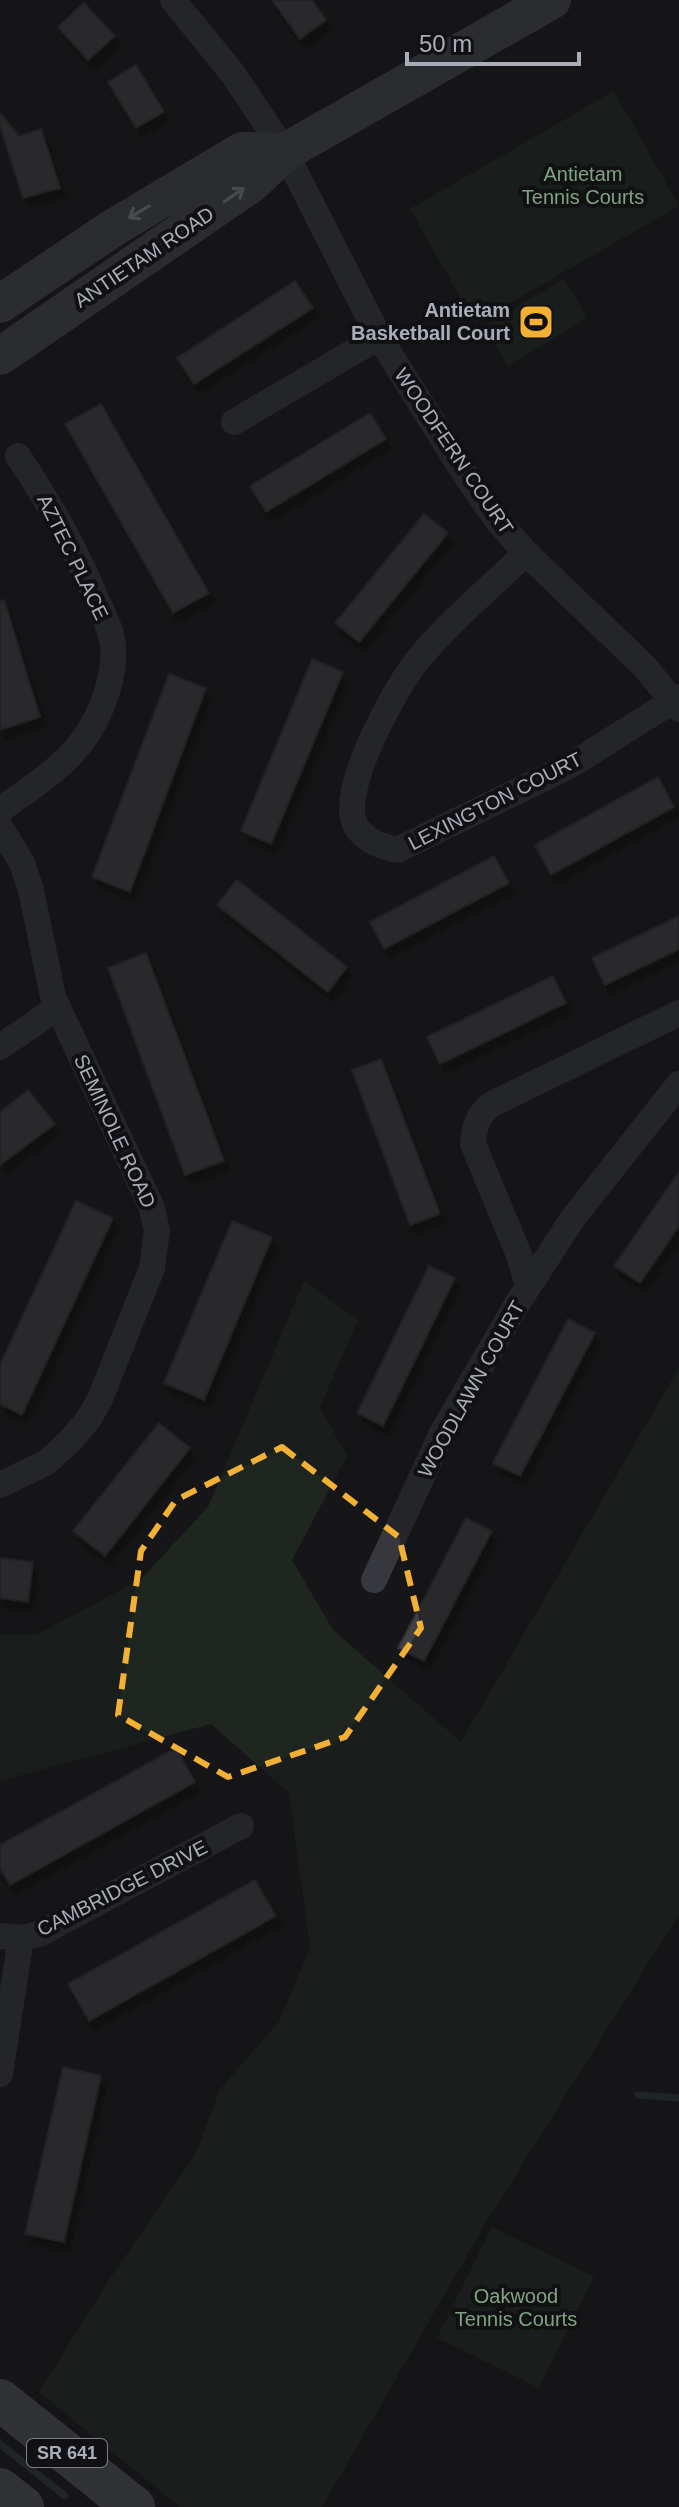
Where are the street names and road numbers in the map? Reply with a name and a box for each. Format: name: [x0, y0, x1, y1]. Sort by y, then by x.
street label: ANTIETAM ROAD: [70, 202, 218, 312]
street label: WOODFERN COURT: [390, 364, 518, 538]
street label: AZTEC PLACE: [33, 491, 113, 623]
street label: LEXINGTON COURT: [405, 748, 585, 854]
street label: SEMINOLE ROAD: [70, 1051, 160, 1211]
street label: WOODLAWN COURT: [413, 1297, 529, 1481]
street label: CAMBRIDGE DRIVE: [33, 1836, 211, 1940]
road number: SR 641: [27, 2439, 107, 2467]

